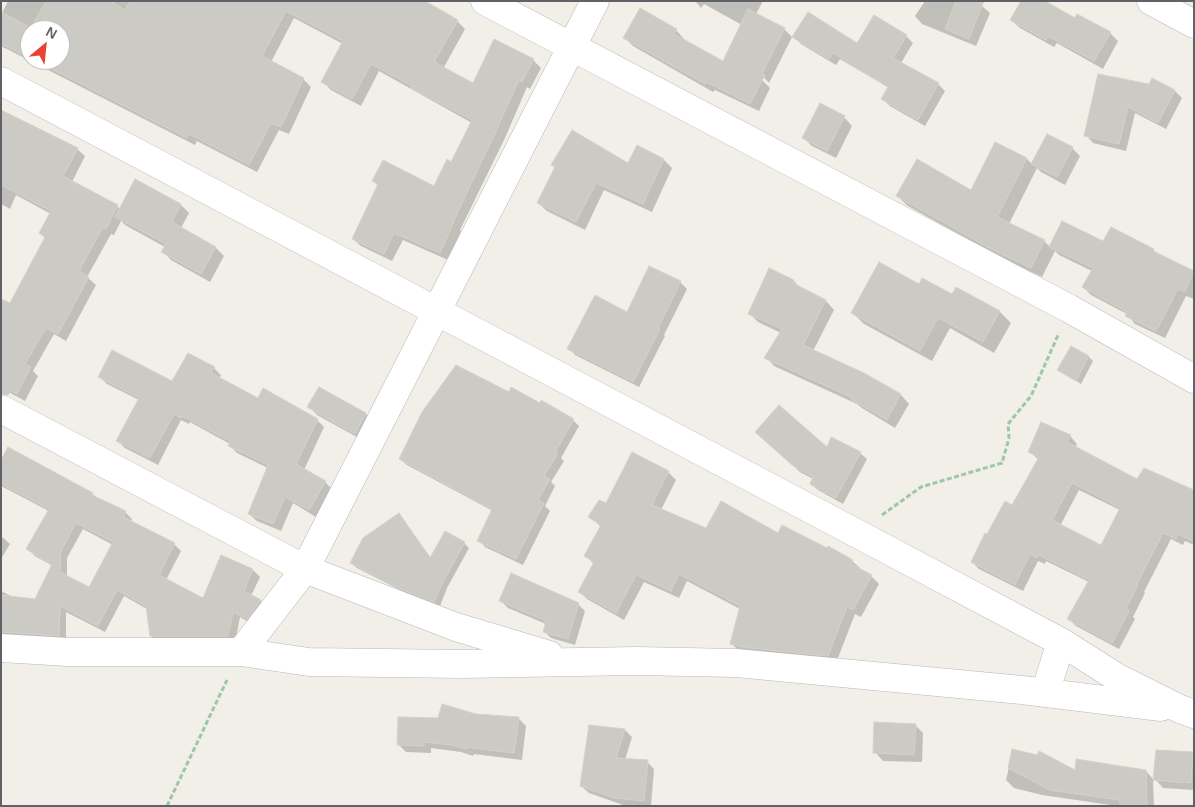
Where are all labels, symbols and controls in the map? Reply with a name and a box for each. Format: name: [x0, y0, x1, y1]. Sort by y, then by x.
north arrow: [20, 20, 70, 70]
text: N: [43, 23, 60, 42]

